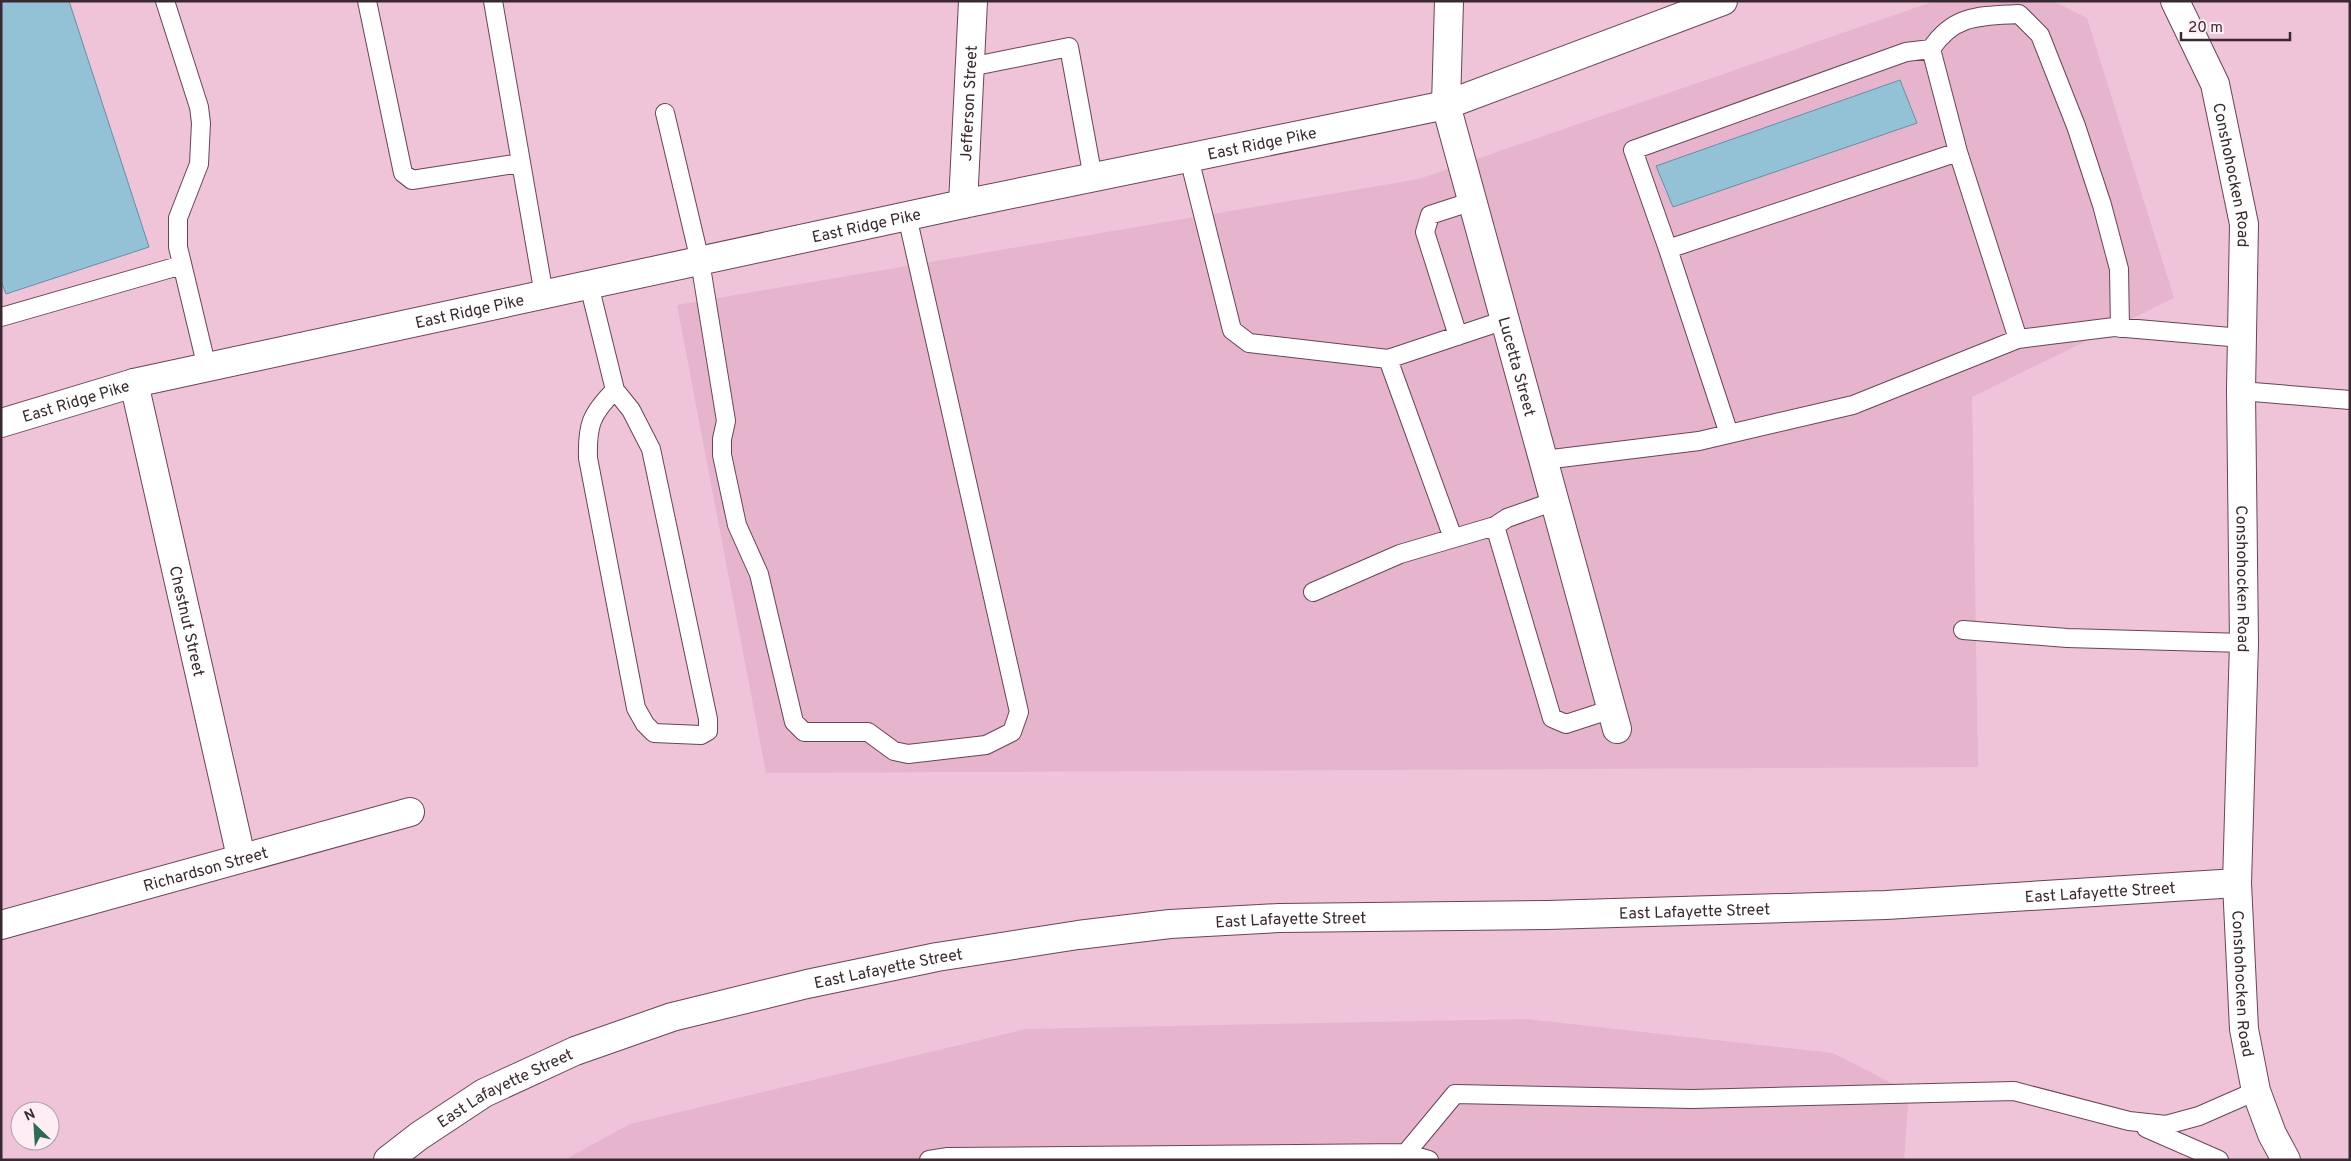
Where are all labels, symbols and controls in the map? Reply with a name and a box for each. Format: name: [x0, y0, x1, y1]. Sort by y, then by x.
scale bar: [2181, 10, 2290, 42]
text: 20 m: [2188, 19, 2223, 38]
street label: Jefferson Street: [957, 45, 983, 162]
street label: Conshohocken Road: [2207, 101, 2252, 248]
street label: East Ridge Pike: [1206, 124, 1319, 166]
street label: East Ridge Pike: [810, 205, 923, 248]
street label: East Ridge Pike: [413, 291, 526, 334]
street label: Lucetta Street: [1492, 315, 1539, 419]
street label: East Ridge Pike: [20, 377, 132, 428]
street label: Conshohocken Road: [2230, 505, 2252, 653]
street label: Chestnut Street: [164, 564, 208, 679]
street label: Richardson Street: [141, 844, 270, 897]
street label: East Lafayette Street: [2024, 879, 2176, 908]
street label: East Lafayette Street: [1619, 900, 1770, 925]
street label: East Lafayette Street: [1215, 909, 1366, 934]
street label: Conshohocken Road: [2226, 910, 2257, 1059]
street label: East Lafayette Street: [812, 945, 964, 994]
street label: East Lafayette Street: [434, 1045, 577, 1133]
north arrow: [10, 1101, 60, 1151]
text: N: [22, 1106, 38, 1125]

